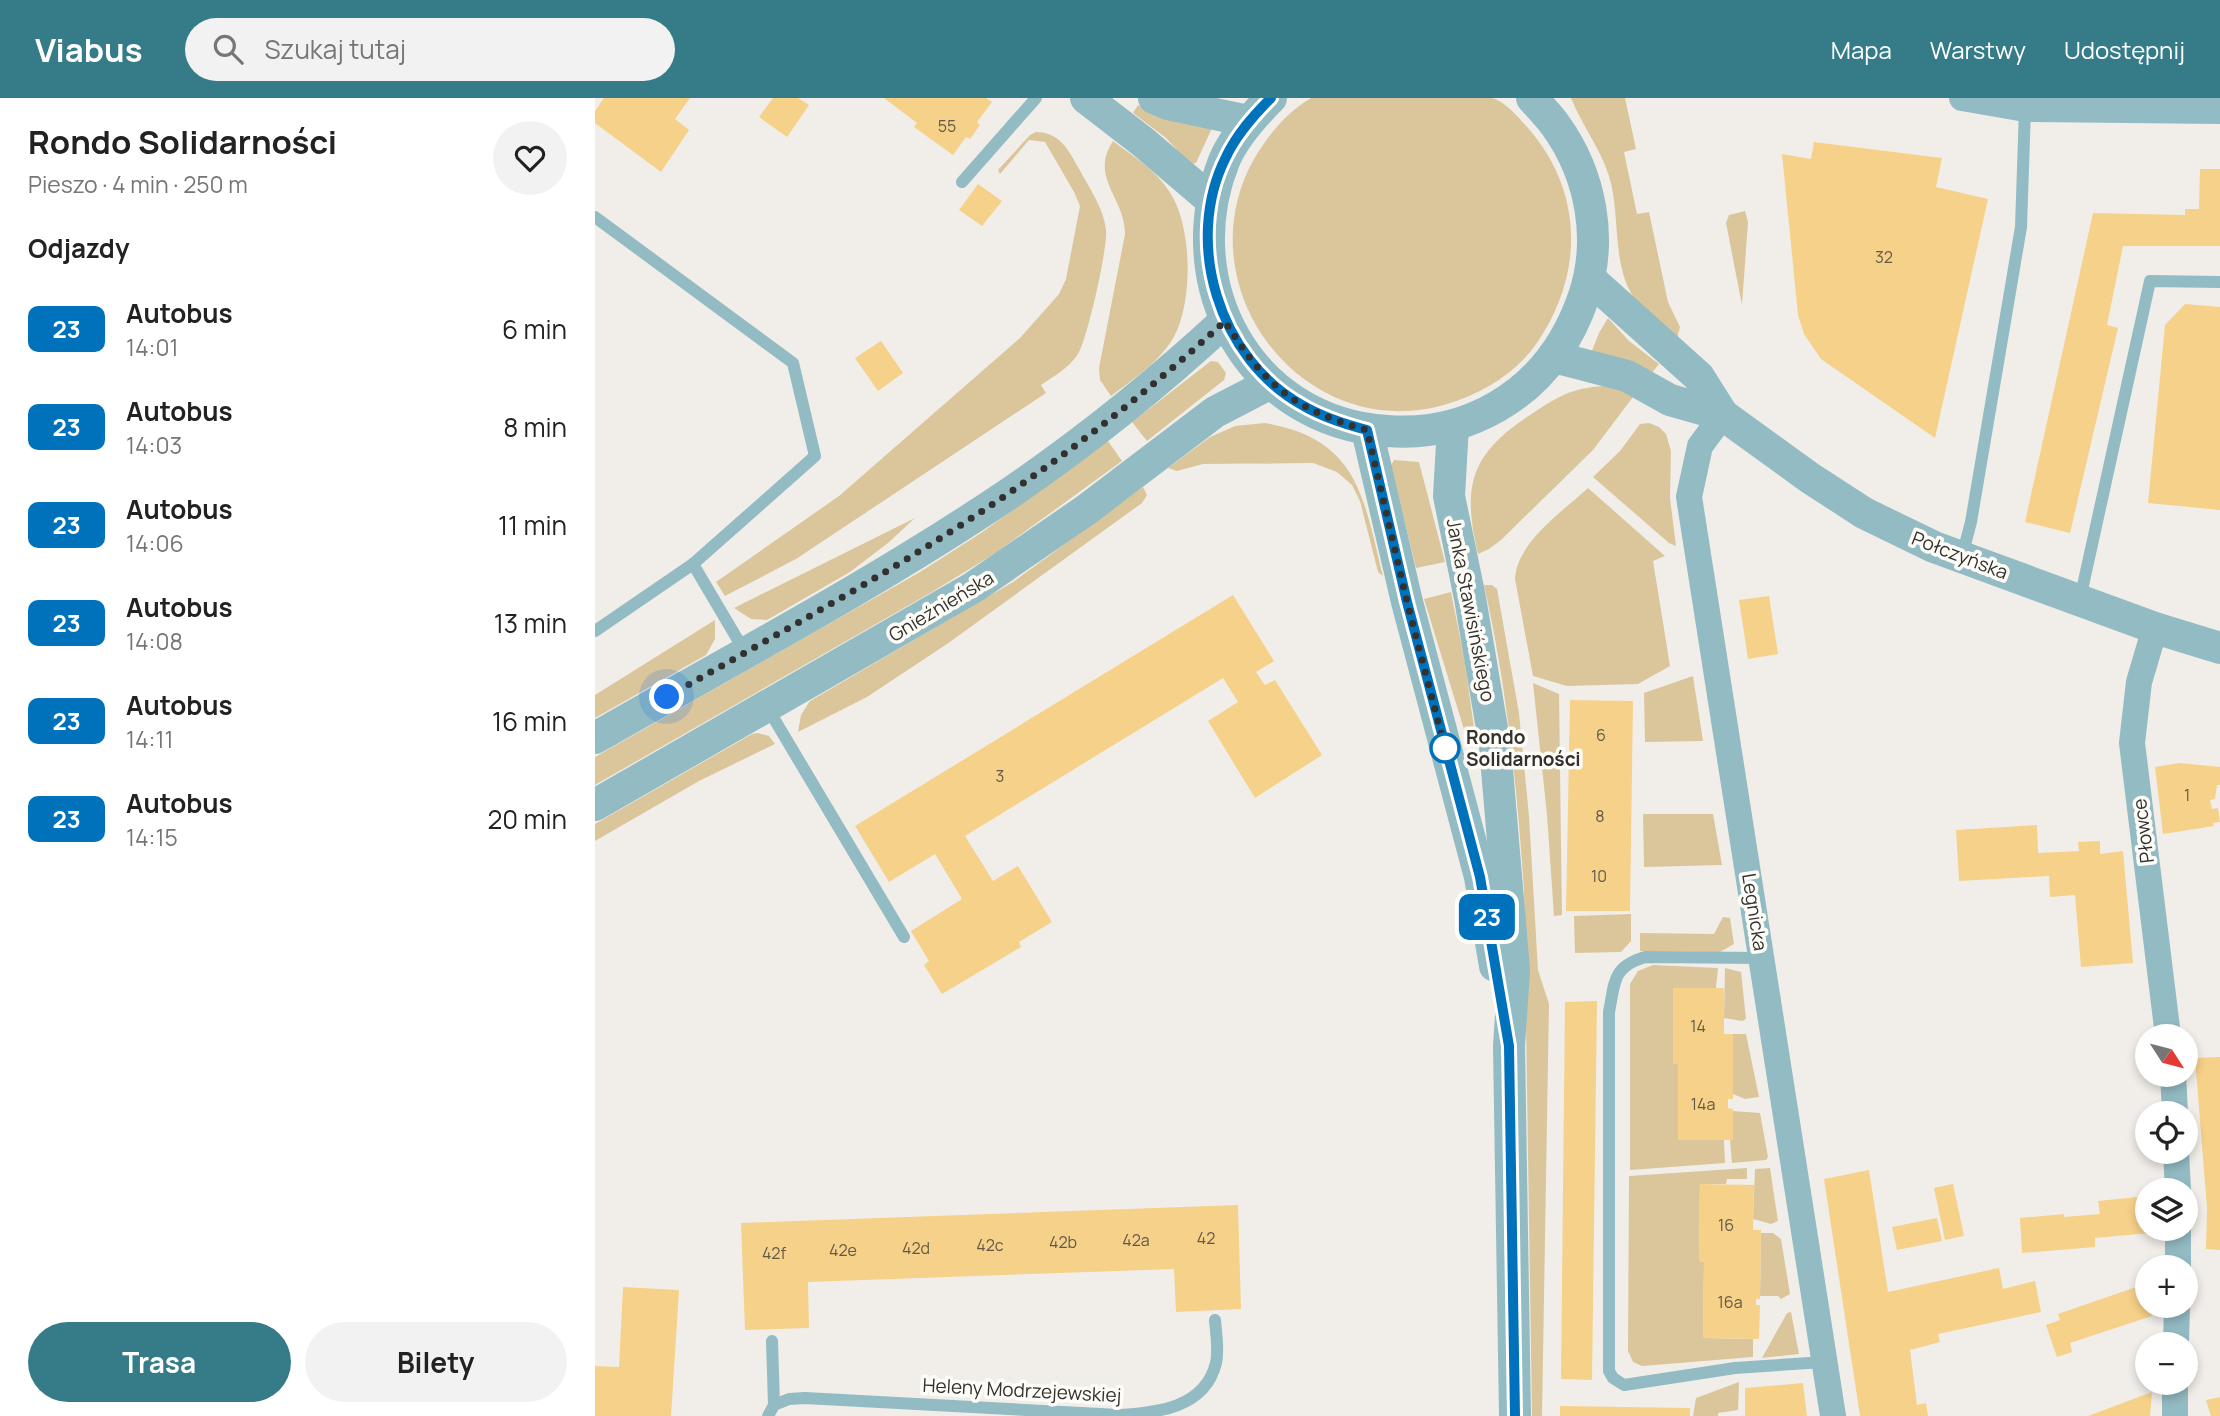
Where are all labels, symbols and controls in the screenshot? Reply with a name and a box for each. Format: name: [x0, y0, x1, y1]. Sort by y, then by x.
search box: [185, 18, 675, 81]
text: Viabus: [35, 27, 143, 72]
icon: search: [209, 30, 247, 68]
text: Szukaj tutaj: [265, 31, 406, 67]
text: Mapa: [1831, 33, 1892, 66]
text: Warstwy: [1930, 33, 2026, 66]
text: Udostępnij: [2064, 33, 2185, 66]
house number: 55: [938, 115, 956, 137]
text: Rondo Solidarności: [28, 119, 337, 164]
button: heart: [493, 121, 567, 195]
text: Pieszo · 4 min · 250 m: [28, 168, 248, 200]
text: Odjazdy: [28, 230, 129, 266]
house number: 32: [1875, 246, 1893, 268]
text: Autobus: [126, 295, 233, 331]
text: 6 min: [502, 311, 567, 347]
text: 23: [52, 312, 81, 345]
text: 14:01: [126, 331, 178, 363]
text: Autobus: [126, 393, 233, 429]
text: 8 min: [503, 409, 567, 445]
text: 23: [52, 410, 81, 443]
text: 14:03: [126, 429, 182, 461]
text: Autobus: [126, 491, 233, 527]
text: 11 min: [498, 507, 567, 543]
text: 23: [52, 508, 81, 541]
street label: Janka Stawisińskiego: [1440, 516, 1502, 704]
street label: Połczyńska: [1908, 525, 2012, 585]
text: 14:06: [126, 527, 184, 559]
street label: Gnieźnieńska: [884, 564, 998, 648]
text: Autobus: [126, 589, 233, 625]
text: 13 min: [494, 605, 567, 641]
text: 23: [52, 606, 81, 639]
text: 14:08: [126, 625, 183, 657]
your location: [649, 679, 684, 714]
text: Autobus: [126, 687, 233, 723]
text: 16 min: [492, 703, 567, 739]
text: 23: [52, 704, 81, 737]
text: 14:11: [126, 723, 173, 755]
place label: Rondo Solidarności: [1466, 724, 1581, 772]
house number: 6: [1596, 724, 1606, 746]
marker: Rondo Solidarności: [1430, 733, 1460, 763]
house number: 3: [996, 765, 1004, 787]
house number: 1: [2184, 784, 2190, 806]
text: Autobus: [126, 785, 233, 821]
street label: Płowce: [2126, 797, 2160, 865]
text: 20 min: [488, 801, 567, 837]
text: 23: [52, 802, 81, 835]
house number: 8: [1595, 805, 1605, 827]
text: 14:15: [126, 821, 178, 853]
house number: 10: [1591, 865, 1607, 887]
street label: Legnicka: [1736, 871, 1774, 953]
line badge: 23: [1455, 894, 1519, 940]
text: 23: [1473, 900, 1501, 933]
house number: 14: [1690, 1015, 1706, 1037]
north arrow: [2135, 1024, 2198, 1087]
map controls: [2135, 1024, 2198, 1395]
house number: 14a: [1691, 1093, 1715, 1115]
button: locate: [2135, 1101, 2198, 1164]
button: layers: [2135, 1178, 2198, 1241]
house number: 16: [1718, 1214, 1734, 1236]
house number: 42: [1197, 1227, 1215, 1249]
house number: 42a: [1122, 1229, 1150, 1251]
house number: 42b: [1049, 1231, 1077, 1253]
house number: 42c: [976, 1234, 1004, 1256]
house number: 42d: [902, 1237, 930, 1259]
house number: 42e: [829, 1239, 857, 1261]
house number: 42f: [762, 1242, 786, 1264]
button: +: [2135, 1255, 2198, 1318]
house number: 16a: [1717, 1291, 1743, 1313]
button: Trasa: [28, 1322, 291, 1402]
button: Bilety: [305, 1322, 567, 1402]
button: −: [2135, 1332, 2198, 1395]
street label: Heleny Modrzejewskiej: [922, 1372, 1122, 1408]

